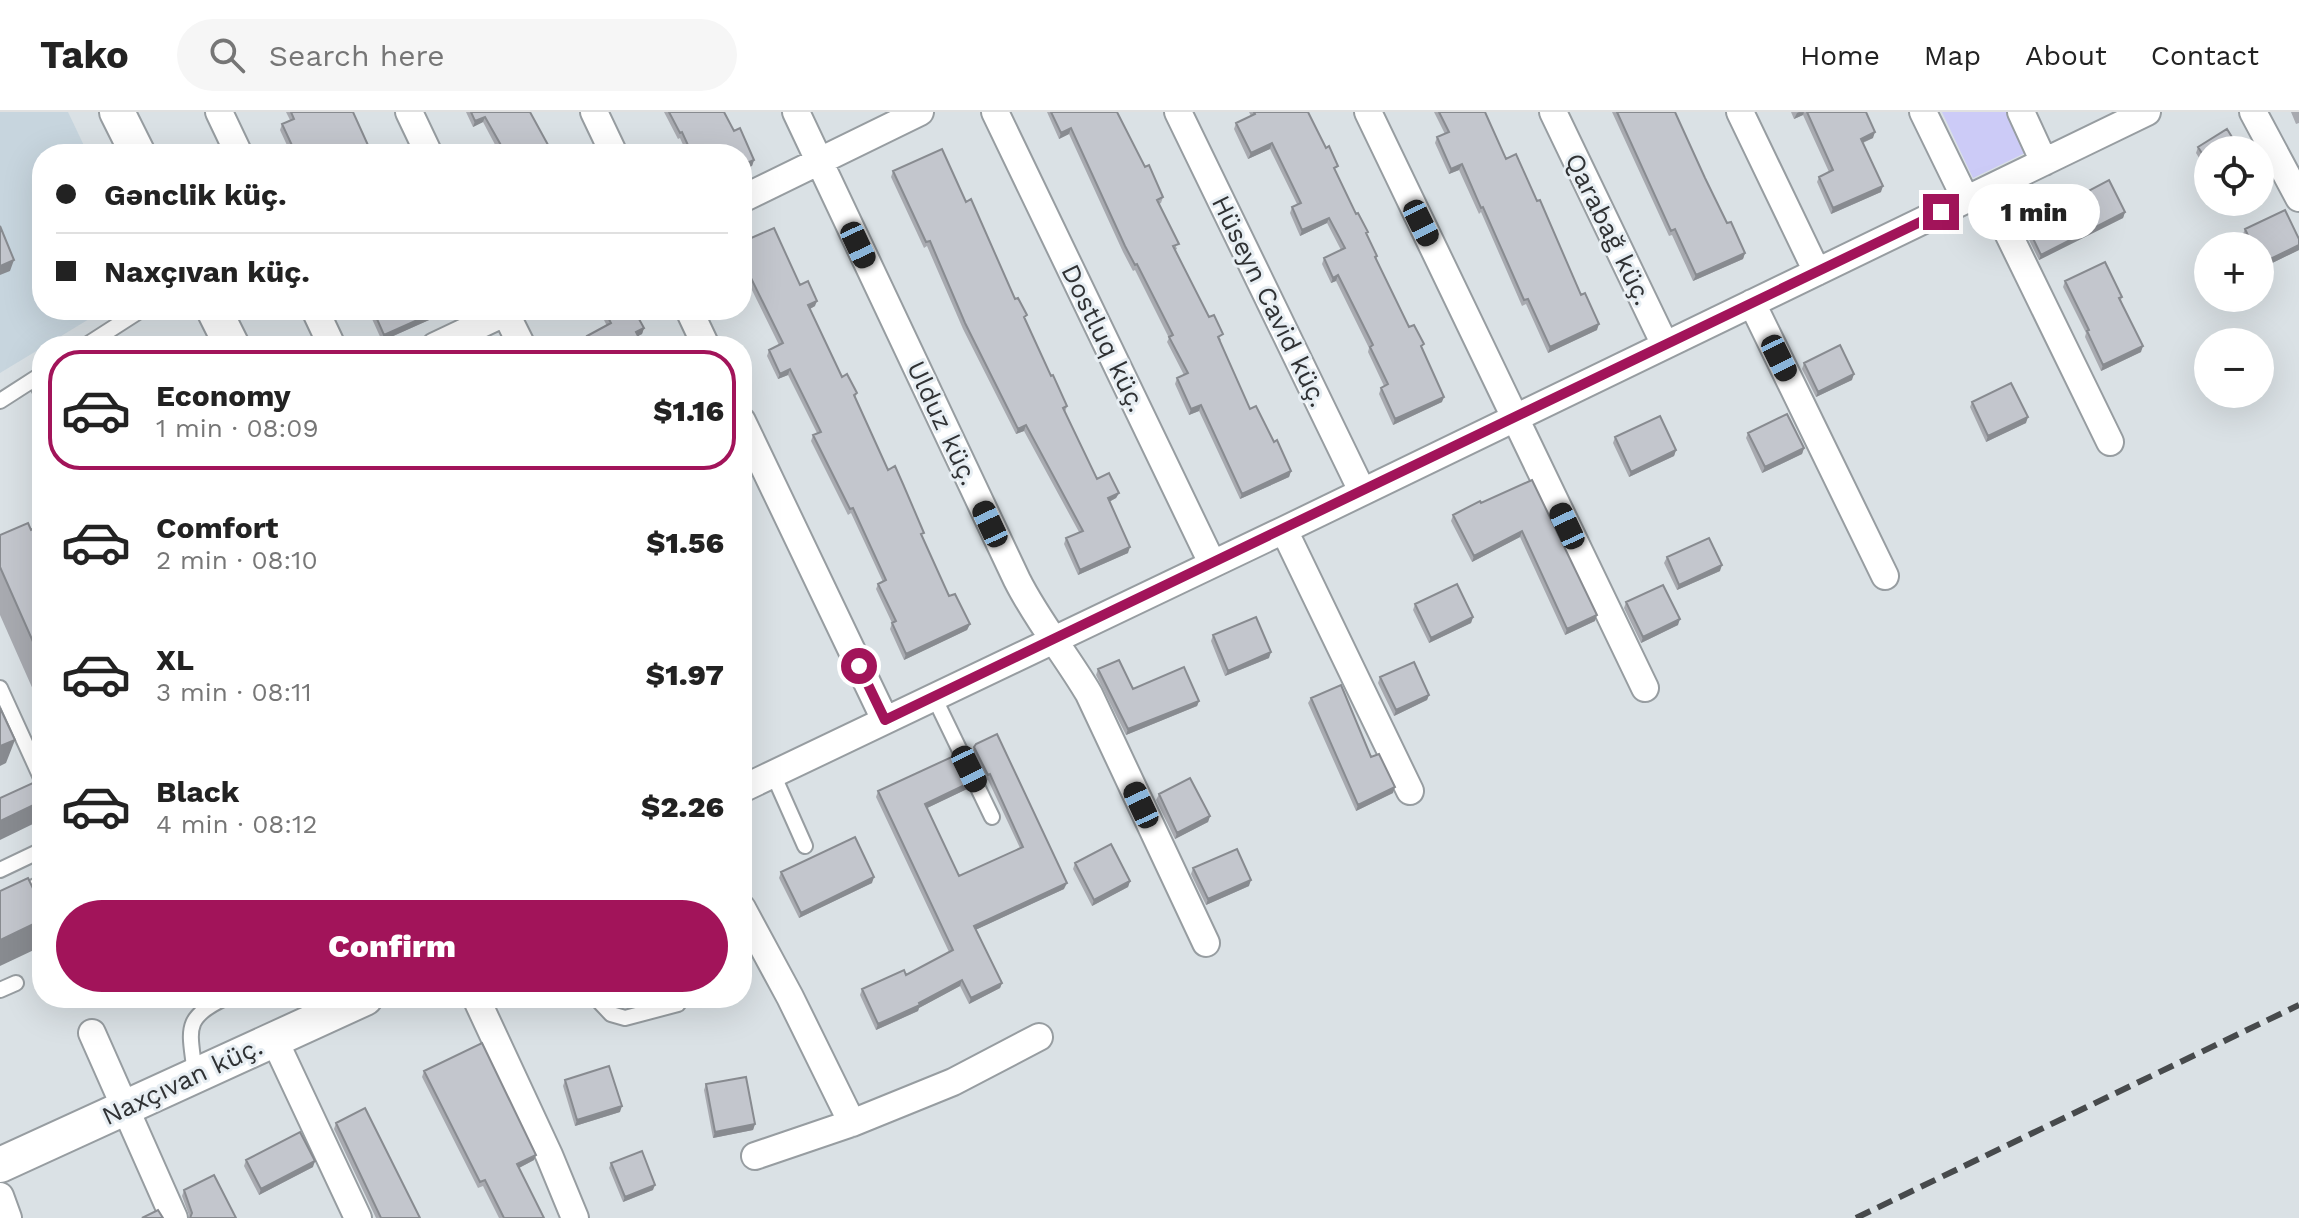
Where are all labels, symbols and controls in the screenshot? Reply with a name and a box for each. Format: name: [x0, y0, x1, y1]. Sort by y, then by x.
search box: [177, 19, 737, 91]
text: Tako: [40, 33, 129, 77]
icon: search: [205, 33, 249, 77]
text: Search here: [269, 38, 445, 73]
text: Home: [1800, 39, 1880, 72]
text: Map: [1924, 39, 1981, 72]
text: About: [2025, 39, 2107, 72]
text: Contact: [2151, 39, 2259, 72]
map controls: [2194, 136, 2274, 408]
button: locate: [2194, 136, 2274, 216]
street label: Qarabağ küç.: [1559, 148, 1659, 310]
text: Gənclik küç.: [104, 177, 287, 212]
callout: 1 min: [1969, 184, 2101, 240]
street label: Hüseyn Cavid küç.: [1206, 190, 1334, 412]
route end: [1923, 194, 1959, 230]
car: [1400, 196, 1442, 250]
text: 1 min: [2001, 197, 2067, 227]
car: [837, 218, 879, 272]
button: +: [2194, 232, 2274, 312]
text: Naxçıvan küç.: [104, 254, 310, 289]
street label: Dostluq küç.: [1055, 259, 1153, 417]
button: −: [2194, 328, 2274, 408]
car: [1758, 331, 1800, 385]
street label: Ulduz küç.: [901, 356, 985, 490]
icon: car: [60, 374, 132, 446]
text: Economy: [156, 378, 291, 413]
text: $1.16: [653, 393, 724, 428]
text: 1 min · 08:09: [156, 413, 319, 443]
car: [969, 497, 1011, 551]
car: [1546, 499, 1588, 553]
icon: car: [60, 506, 132, 578]
text: Comfort: [156, 510, 278, 545]
text: $1.56: [646, 525, 724, 560]
text: 2 min · 08:10: [156, 545, 318, 575]
icon: car: [60, 638, 132, 710]
text: XL: [156, 642, 194, 677]
route start: [841, 648, 877, 684]
text: $1.97: [646, 657, 724, 692]
text: 3 min · 08:11: [156, 677, 312, 707]
car: [948, 742, 990, 796]
icon: car: [60, 770, 132, 842]
text: Black: [156, 774, 240, 809]
car: [1120, 778, 1162, 832]
text: $2.26: [641, 789, 724, 824]
text: 4 min · 08:12: [156, 809, 317, 839]
button: Confirm: [56, 900, 728, 992]
street label: Naxçıvan küç.: [97, 1031, 267, 1131]

